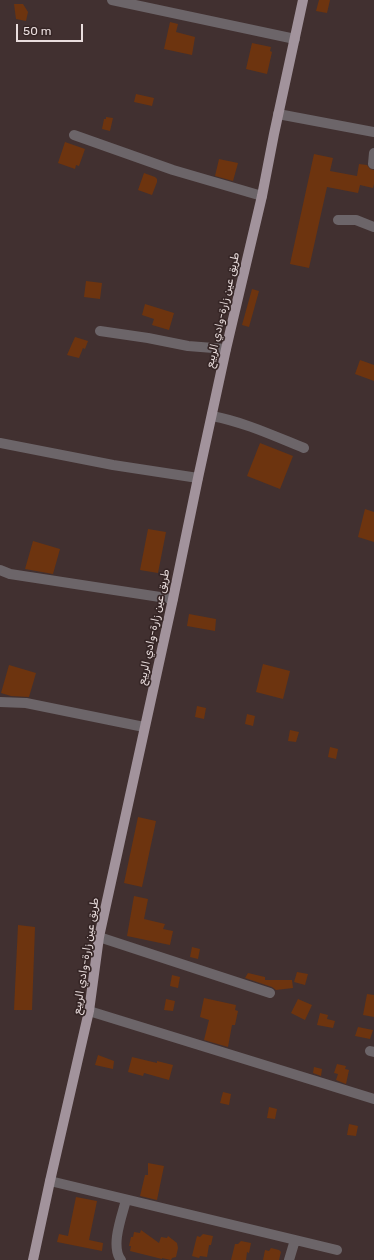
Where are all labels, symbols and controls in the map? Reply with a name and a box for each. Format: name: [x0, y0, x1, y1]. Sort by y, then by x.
scale bar: [18, 16, 85, 42]
text: 50 m: [23, 24, 51, 38]
street label: طريق عين زارة-وادي الربيع: [203, 251, 243, 369]
street label: طريق عين زارة-وادي الربيع: [135, 568, 173, 686]
street label: طريق عين زارة-وادي الربيع: [70, 897, 102, 1015]

